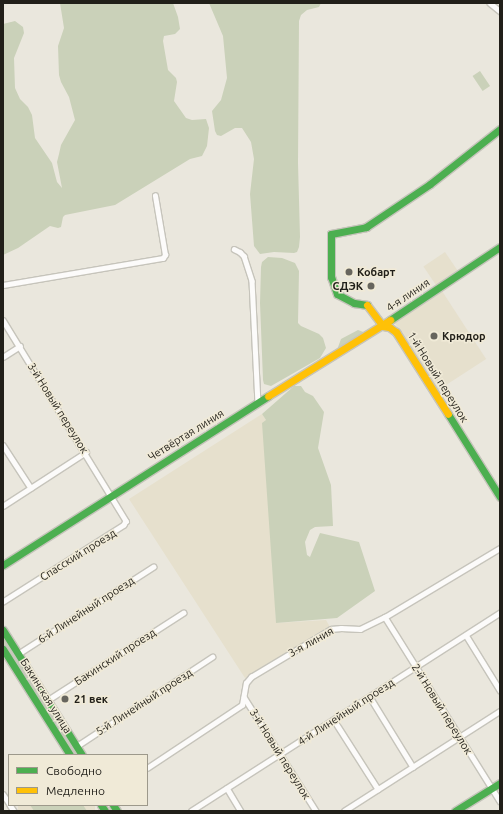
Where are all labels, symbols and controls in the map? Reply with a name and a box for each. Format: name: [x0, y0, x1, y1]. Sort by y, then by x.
place label: Кобарт: [357, 265, 395, 279]
marker: Кобарт: [344, 267, 354, 277]
street label: 4-я линия: [384, 276, 432, 314]
place label: СДЭК: [332, 279, 363, 293]
marker: СДЭК: [366, 281, 376, 291]
street label: 1-й Новый переулок: [405, 329, 471, 425]
place label: Крюдор: [442, 329, 486, 343]
marker: Крюдор: [429, 331, 439, 341]
street label: 3-й Новый переулок: [25, 360, 91, 456]
street label: Четвёртая линия: [146, 406, 226, 464]
street label: Спасский проезд: [38, 526, 118, 584]
street label: 6-й Линейный проезд: [35, 574, 137, 646]
street label: 3-я линия: [286, 624, 336, 660]
street label: Бакинский проезд: [72, 626, 158, 688]
street label: Бакинская улица: [18, 656, 74, 736]
street label: 2-й Новый переулок: [409, 661, 475, 757]
street label: 5-й Линейный проезд: [93, 666, 195, 738]
street label: 4-й Линейный проезд: [295, 676, 397, 748]
place label: 21 век: [74, 692, 108, 706]
marker: 21 век: [59, 693, 71, 705]
street label: 3-й Новый переулок: [247, 706, 313, 802]
legend: [8, 754, 148, 806]
text: Свободно: [46, 764, 102, 777]
text: Медленно: [46, 784, 105, 797]

